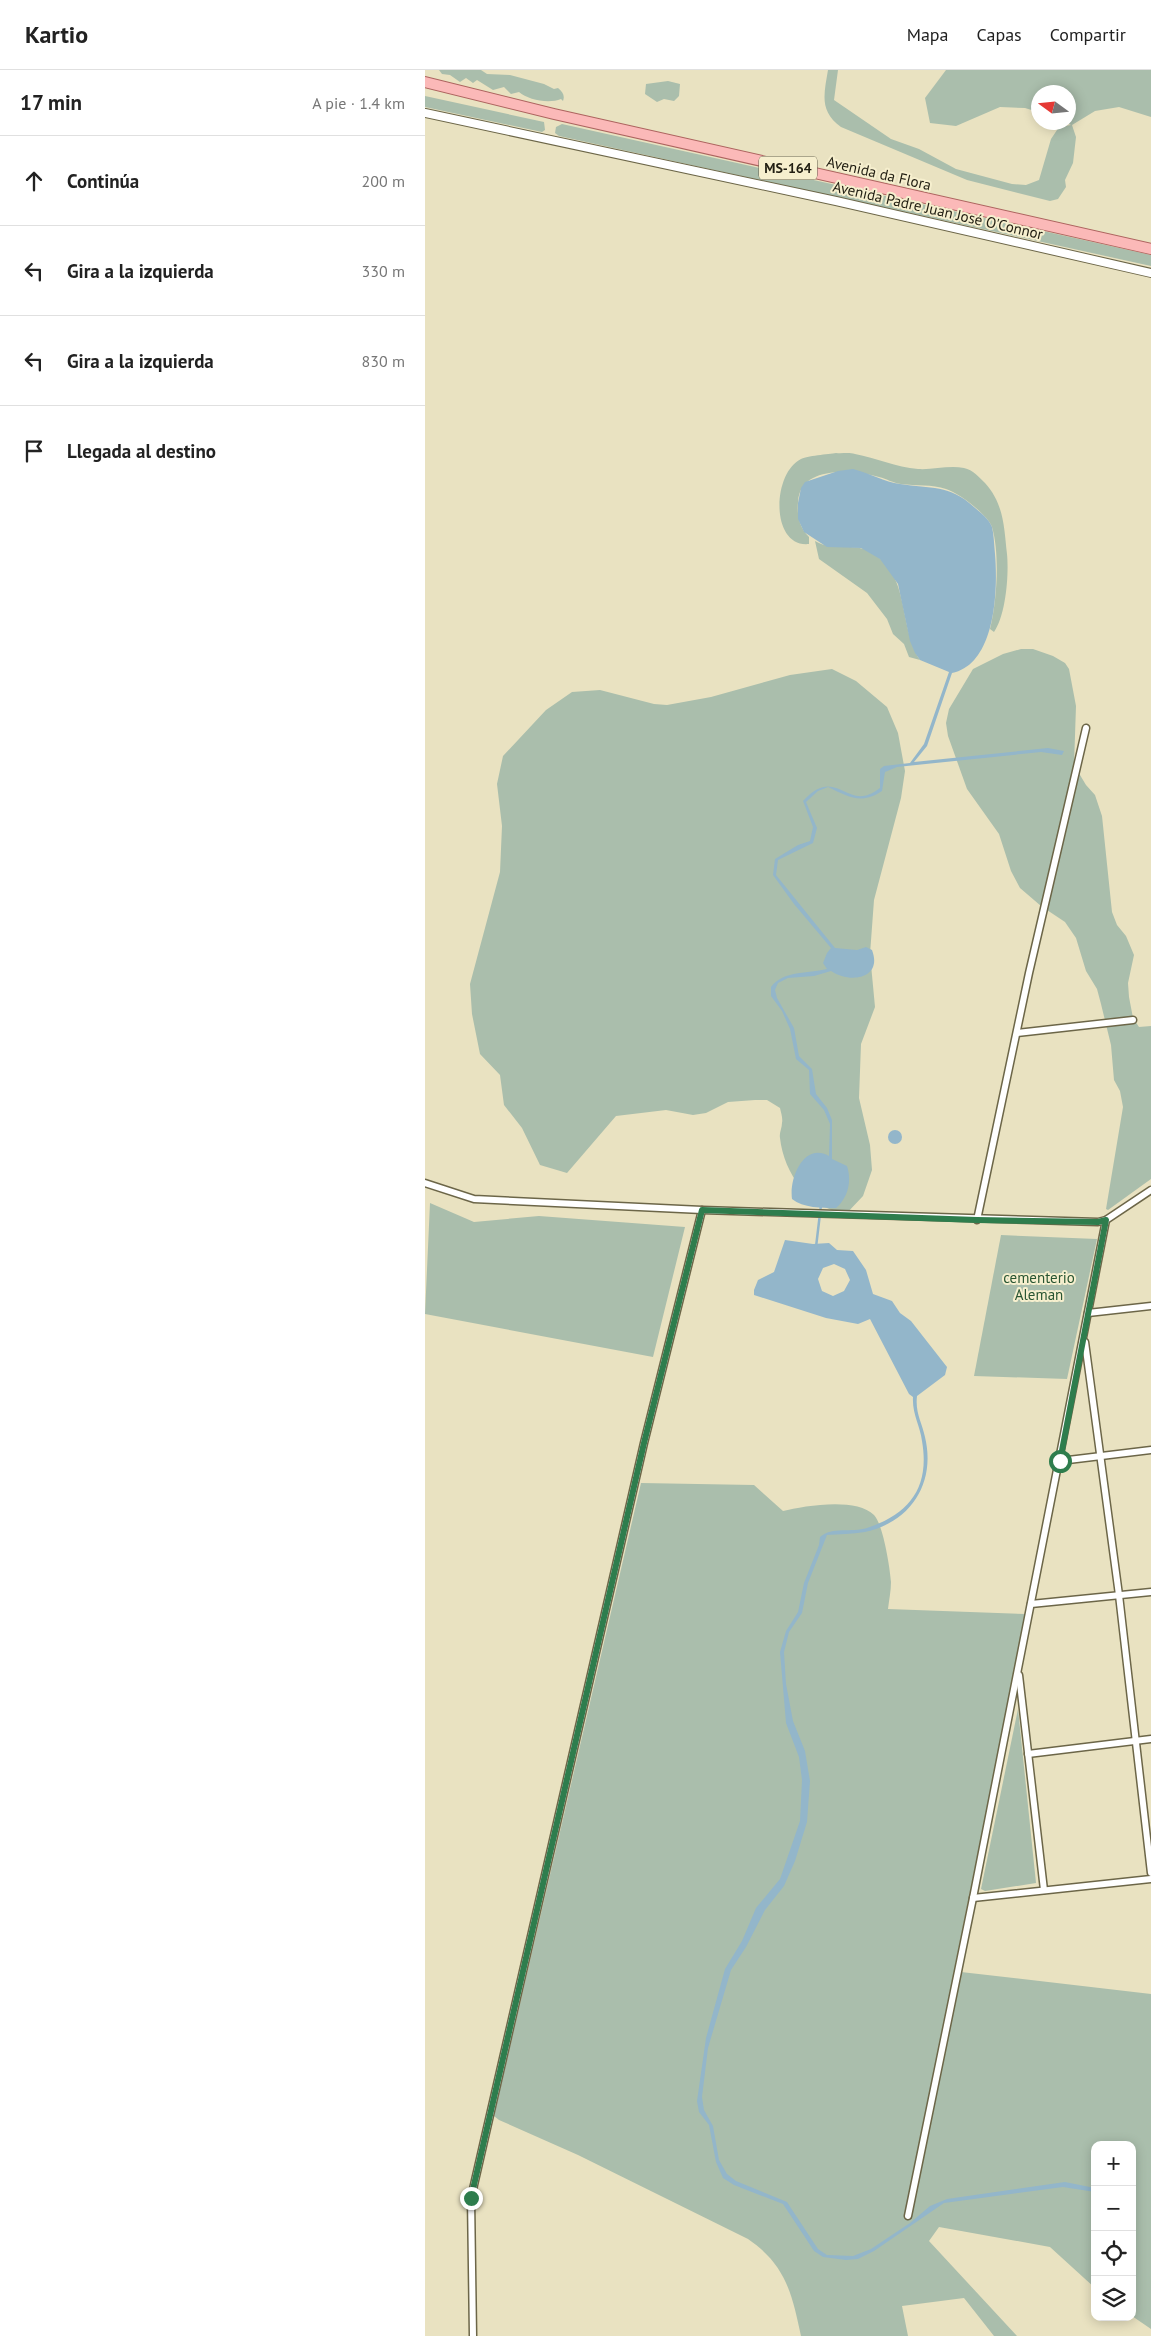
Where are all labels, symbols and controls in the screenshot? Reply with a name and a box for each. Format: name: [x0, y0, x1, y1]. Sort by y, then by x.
text: Kartio: [25, 19, 88, 50]
text: Mapa: [907, 23, 949, 46]
text: Capas: [977, 23, 1022, 46]
text: Compartir: [1050, 23, 1126, 46]
north arrow: [1031, 85, 1076, 130]
text: 17 min: [20, 89, 82, 116]
text: A pie · 1.4 km: [312, 93, 405, 113]
street label: Avenida da Flora: [825, 152, 933, 194]
road number: MS-164: [759, 156, 817, 180]
icon: ahead: [20, 167, 48, 195]
text: Continúa: [67, 169, 139, 193]
text: 200 m: [362, 171, 405, 191]
street label: Avenida Padre Juan José O'Connor: [831, 177, 1045, 243]
icon: left: [20, 257, 48, 285]
text: Gira a la izquierda: [67, 259, 214, 283]
text: 330 m: [362, 261, 405, 281]
icon: left: [20, 347, 48, 375]
text: Gira a la izquierda: [67, 349, 214, 373]
text: 830 m: [362, 351, 405, 371]
icon: arrive: [20, 437, 48, 465]
text: Llegada al destino: [67, 439, 216, 463]
park label: cementerio Aleman: [1003, 1268, 1075, 1304]
route start: [1049, 1450, 1072, 1473]
map controls: [1091, 2141, 1136, 2321]
button: +: [1091, 2141, 1136, 2186]
button: −: [1091, 2186, 1136, 2231]
route end: [460, 2187, 483, 2210]
button: locate: [1091, 2231, 1136, 2276]
button: layers: [1091, 2276, 1136, 2321]

